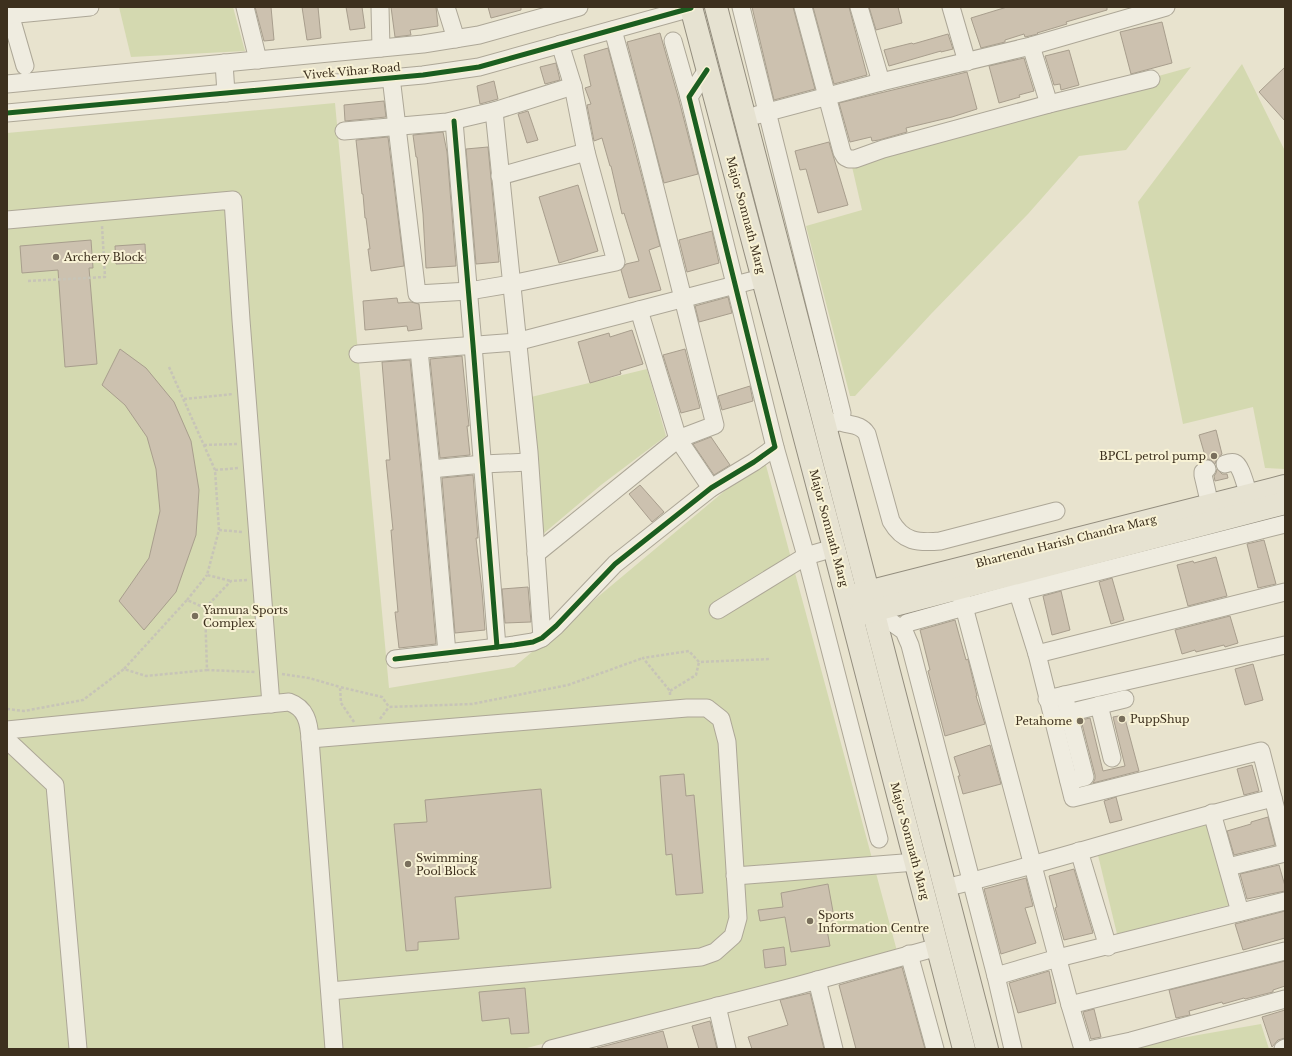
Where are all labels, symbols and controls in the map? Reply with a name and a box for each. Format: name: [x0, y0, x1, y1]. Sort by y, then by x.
street label: Vivek Vihar Road: [302, 60, 402, 82]
street label: Major Somnath Marg: [724, 155, 769, 276]
place label: Archery Block: [63, 250, 145, 264]
marker: Archery Block: [51, 252, 61, 262]
place label: BPCL petrol pump: [1099, 449, 1206, 463]
marker: BPCL petrol pump: [1209, 451, 1219, 461]
street label: Major Somnath Marg: [807, 468, 852, 589]
street label: Bhartendu Harish Chandra Marg: [974, 512, 1158, 570]
place label: Yamuna Sports Complex: [202, 603, 288, 630]
marker: Yamuna Sports Complex: [190, 611, 200, 621]
place label: PuppShup: [1130, 712, 1189, 726]
place label: Petahome: [1015, 714, 1072, 728]
marker: PuppShup: [1117, 714, 1127, 724]
marker: Petahome: [1075, 716, 1085, 726]
street label: Major Somnath Marg: [888, 781, 933, 902]
place label: Swimming Pool Block: [416, 851, 478, 878]
marker: Swimming Pool Block: [403, 859, 413, 869]
place label: Sports Information Centre: [818, 908, 929, 935]
marker: Sports Information Centre: [805, 916, 815, 926]

